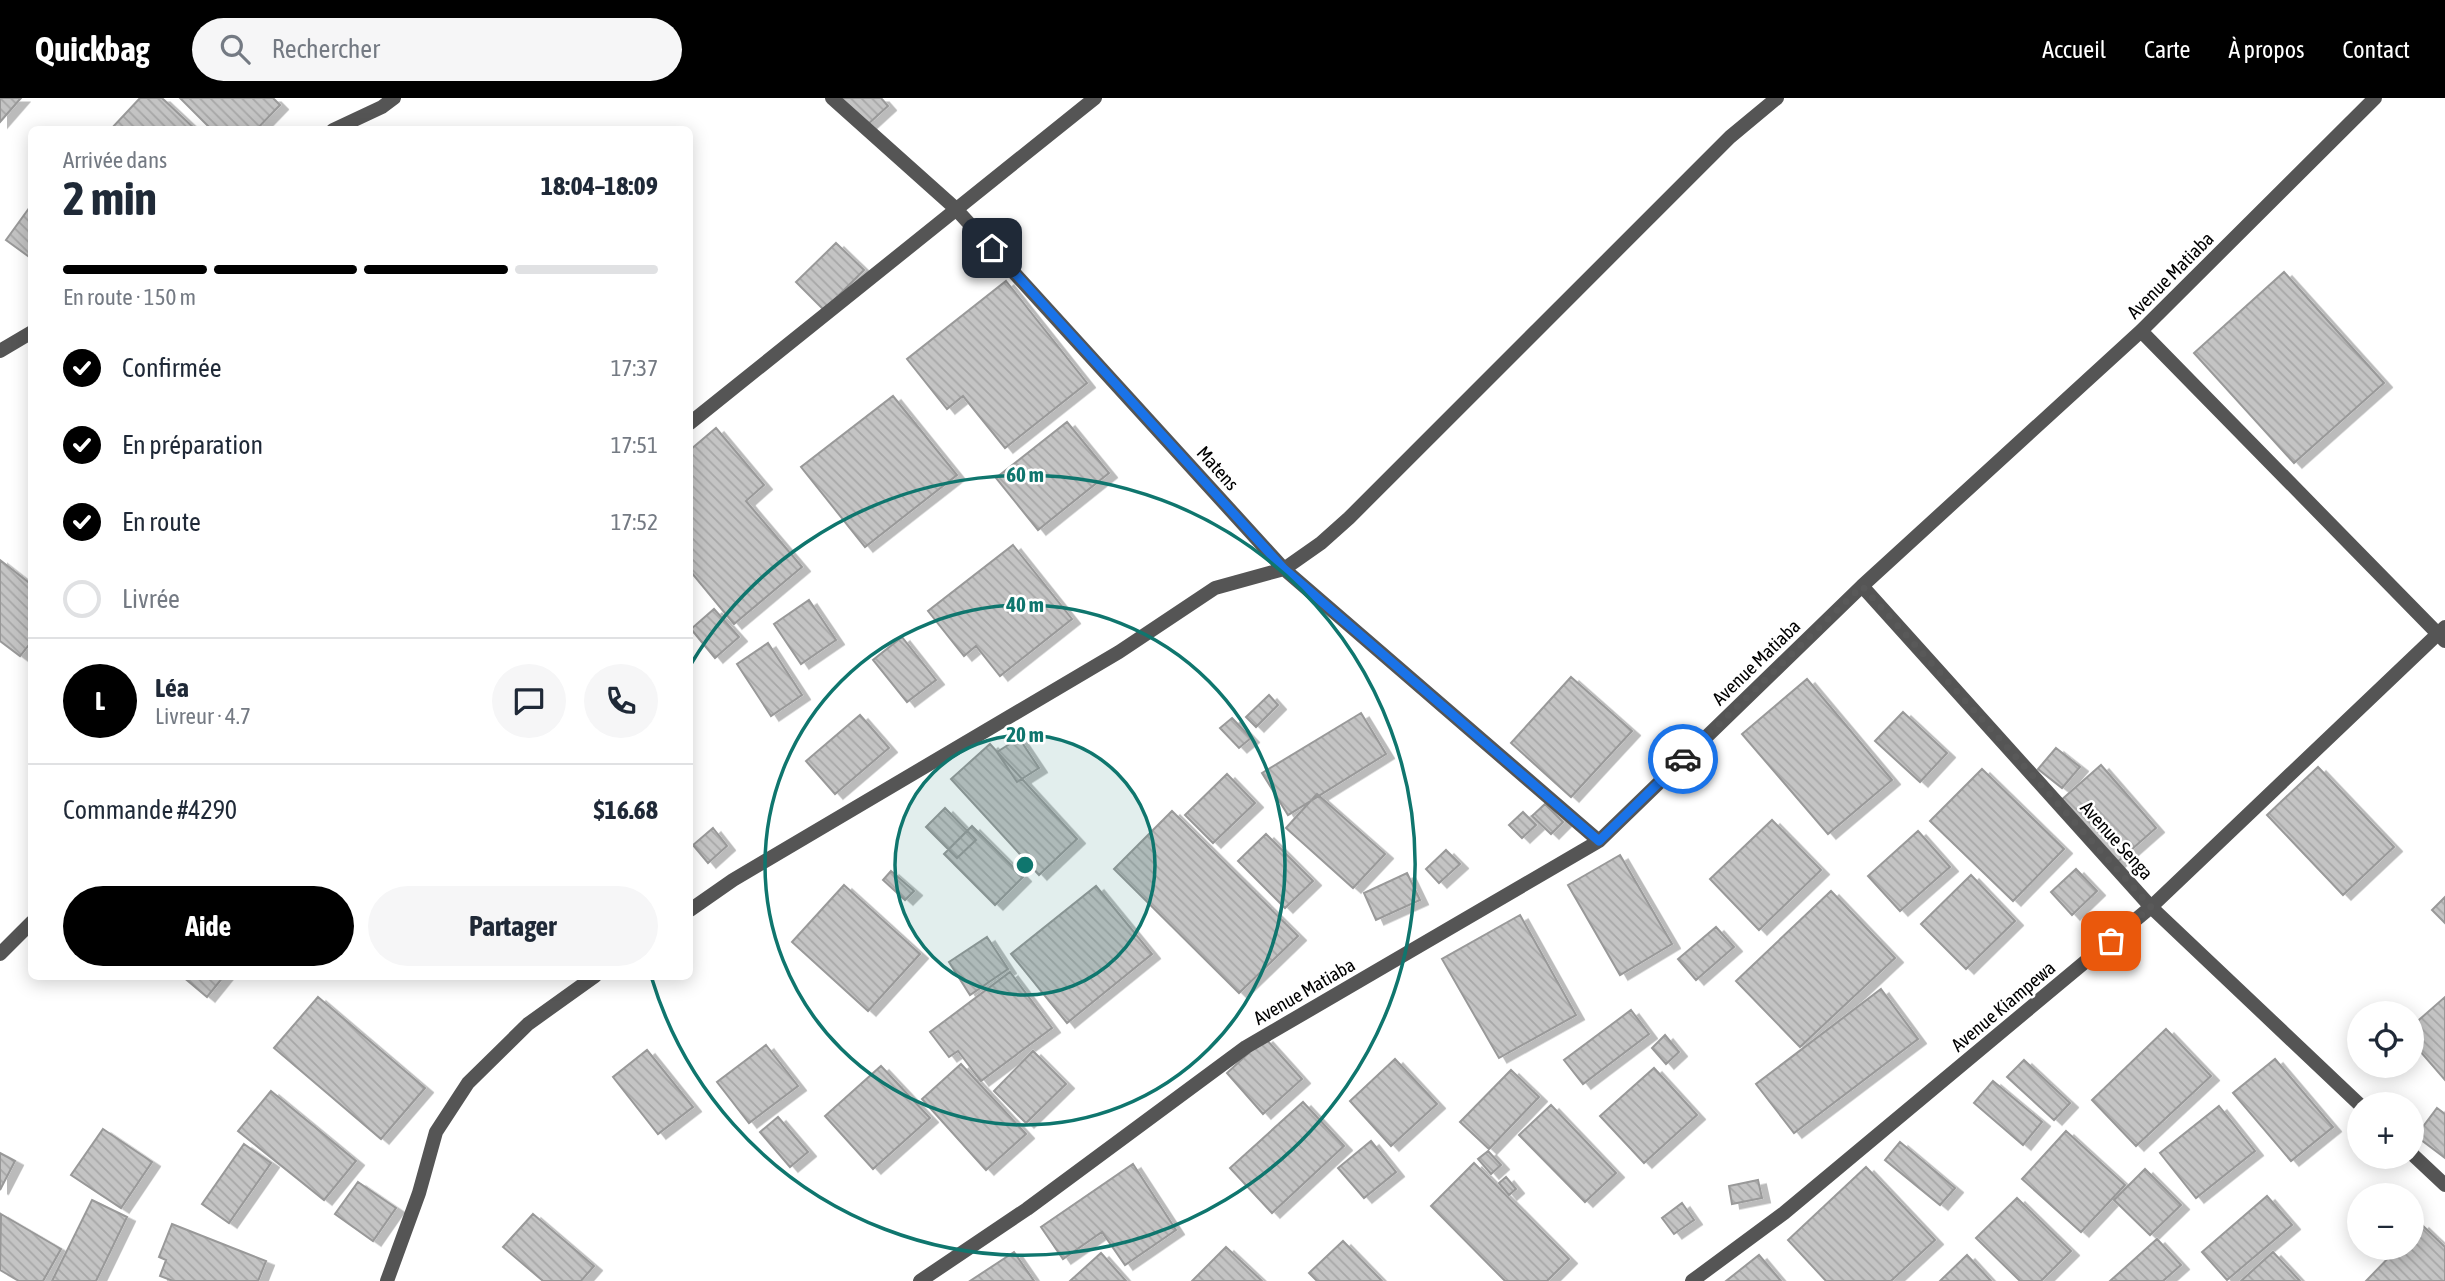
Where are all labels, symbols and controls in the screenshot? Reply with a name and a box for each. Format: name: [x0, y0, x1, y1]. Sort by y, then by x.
search box: [192, 18, 682, 81]
text: Quickbag: [35, 30, 150, 68]
icon: search: [216, 30, 254, 68]
text: Rechercher: [272, 34, 380, 64]
text: Accueil: [2042, 36, 2106, 63]
text: Carte: [2144, 36, 2190, 63]
text: À propos: [2228, 36, 2304, 63]
text: Contact: [2342, 36, 2410, 63]
text: Arrivée dans: [63, 147, 167, 173]
text: 18:04–18:09: [541, 171, 658, 201]
text: 2 min: [63, 172, 157, 225]
pin: [962, 218, 1022, 278]
street label: Avenue Matiaba: [2122, 227, 2218, 323]
icon: home: [973, 229, 1011, 267]
text: En route · 150 m: [63, 284, 196, 310]
icon: check: [63, 349, 101, 387]
text: Confirmée: [122, 353, 222, 383]
text: 17:37: [611, 355, 658, 381]
icon: check: [63, 426, 101, 464]
text: En préparation: [122, 430, 263, 460]
text: 17:51: [611, 432, 658, 458]
street label: Matens: [1193, 442, 1244, 495]
text: 60 m: [1006, 462, 1044, 486]
icon: check: [63, 503, 101, 541]
text: En route: [122, 507, 201, 537]
text: 17:52: [611, 509, 658, 535]
text: Livrée: [122, 584, 180, 614]
text: 40 m: [1005, 592, 1044, 616]
street label: Avenue Matiaba: [1708, 615, 1804, 709]
button: chat: [492, 664, 566, 738]
button: phone: [584, 664, 658, 738]
text: Léa: [155, 673, 189, 703]
text: L: [95, 686, 105, 716]
text: Livreur · 4.7: [155, 703, 251, 729]
text: 20 m: [1006, 722, 1044, 746]
courier: [1648, 724, 1718, 794]
icon: car: [1664, 740, 1702, 778]
text: Commande #4290: [63, 795, 237, 825]
text: $16.68: [594, 795, 658, 825]
street label: Avenue Senga: [2076, 796, 2158, 884]
centre of rings: [1013, 853, 1037, 877]
button: Aide: [63, 886, 354, 966]
button: Partager: [368, 886, 658, 966]
pin: [2081, 911, 2141, 971]
icon: bag: [2092, 922, 2130, 960]
street label: Avenue Matiaba: [1249, 953, 1359, 1029]
street label: Avenue Kiampewa: [1947, 956, 2059, 1056]
map controls: [2347, 1001, 2424, 1260]
button: locate: [2347, 1001, 2424, 1078]
button: +: [2347, 1092, 2424, 1169]
button: −: [2347, 1183, 2424, 1260]

